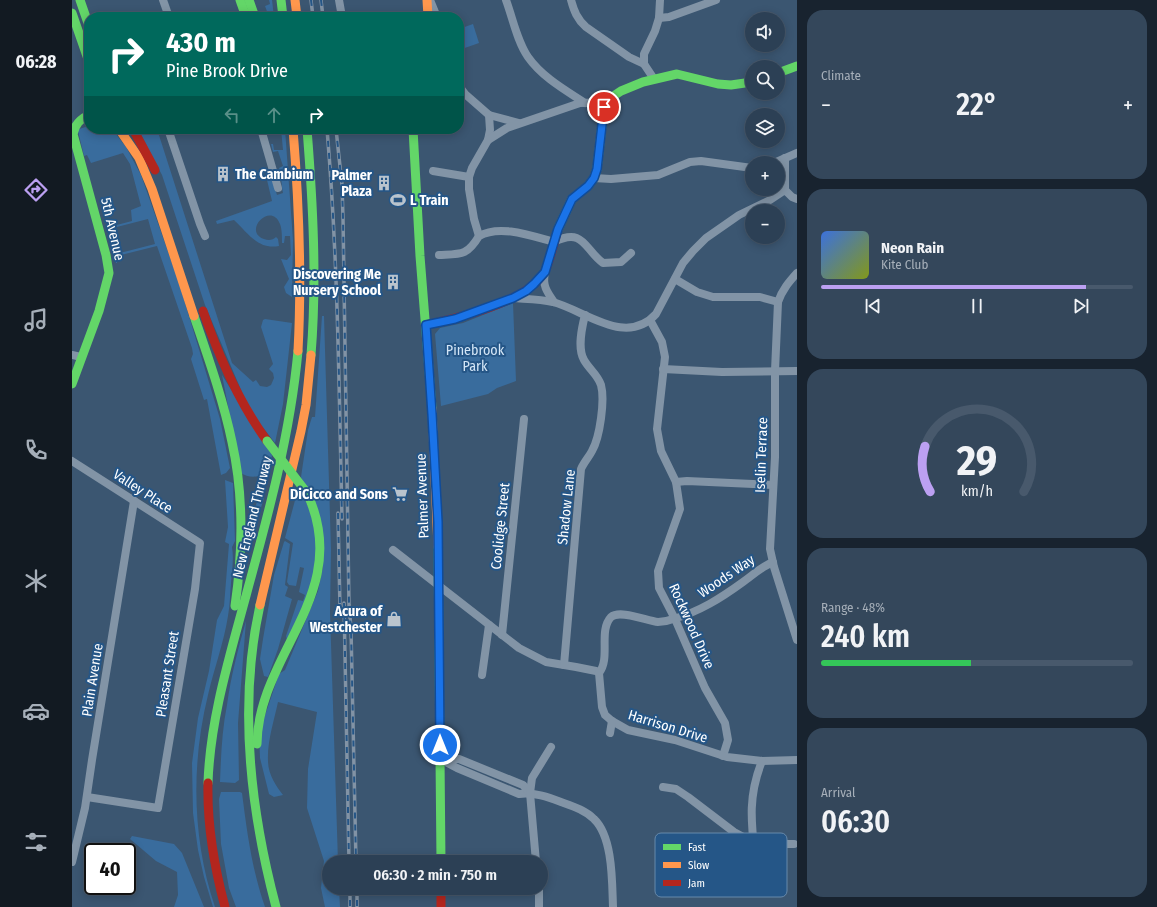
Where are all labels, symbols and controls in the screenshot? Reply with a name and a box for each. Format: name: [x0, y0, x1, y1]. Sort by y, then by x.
map controls: [745, 12, 785, 244]
button: sound: [745, 12, 785, 52]
text: 430 m: [166, 26, 236, 59]
icon: right: [100, 28, 152, 80]
text: 06:28: [15, 51, 57, 73]
text: Pine Brook Drive: [166, 60, 288, 82]
button: search: [745, 60, 785, 100]
text: Climate: [821, 68, 861, 83]
text: 22°: [956, 87, 998, 123]
pin: [587, 90, 621, 124]
text: −: [821, 92, 831, 119]
text: +: [1123, 92, 1133, 119]
icon: arrive: [593, 96, 615, 118]
icon: left: [221, 104, 243, 126]
icon: ahead: [263, 104, 285, 126]
icon: right: [305, 104, 327, 126]
button: layers: [745, 108, 785, 148]
button: +: [745, 156, 785, 196]
building icon: The Cambium: [214, 165, 232, 183]
place label: The Cambium: [235, 166, 314, 183]
place label: Palmer Plaza: [331, 167, 373, 200]
building icon: Palmer Plaza: [375, 174, 393, 192]
icon: directions: [22, 176, 50, 204]
sports icon: L Train: [389, 191, 407, 209]
place label: L Train: [410, 192, 449, 209]
street label: 5th Avenue: [97, 196, 128, 262]
button: −: [745, 204, 785, 244]
text: Neon Rain: [881, 239, 944, 257]
text: Kite Club: [881, 257, 928, 272]
place label: Discovering Me Nursery School: [293, 266, 381, 299]
building icon: Discovering Me Nursery School: [384, 273, 402, 291]
icon: previous: [862, 295, 884, 317]
icon: pause: [966, 295, 988, 317]
icon: next: [1070, 295, 1092, 317]
icon: music: [22, 306, 50, 334]
park label: Pinebrook Park: [446, 342, 505, 375]
street label: Iselin Terrace: [752, 417, 771, 493]
text: 29: [956, 435, 997, 485]
icon: phone: [22, 436, 50, 464]
street label: Palmer Avenue: [413, 453, 432, 539]
street label: New England Thruway: [229, 454, 276, 580]
street label: Valley Place: [110, 466, 176, 517]
street label: Shadow Lane: [554, 468, 579, 546]
street label: Coolidge Street: [487, 481, 514, 570]
text: km/h: [961, 482, 993, 499]
supermarket icon: DiCicco and Sons: [391, 485, 409, 503]
place label: DiCicco and Sons: [290, 486, 388, 503]
street label: Woods Way: [695, 551, 759, 602]
icon: climate: [22, 567, 50, 595]
street label: Rockwood Drive: [665, 581, 718, 672]
text: Range · 48%: [821, 600, 885, 615]
place label: Acura of Westchester: [310, 603, 383, 636]
shop icon: Acura of Westchester: [385, 610, 403, 628]
text: 240 km: [821, 619, 910, 655]
street label: Pleasant Street: [152, 629, 183, 718]
street label: Plain Avenue: [78, 642, 107, 718]
icon: car: [22, 697, 50, 725]
street label: Harrison Drive: [626, 706, 710, 747]
position arrow: [419, 724, 461, 766]
text: Arrival: [821, 785, 855, 800]
text: 06:30: [821, 804, 890, 840]
icon: filters: [22, 828, 50, 856]
legend: [655, 833, 787, 897]
text: Fast: [688, 841, 706, 854]
speed limit sign: 40: [84, 843, 136, 895]
text: Slow: [688, 859, 709, 872]
text: 06:30 · 2 min · 750 m: [373, 866, 497, 884]
text: Jam: [688, 877, 705, 890]

